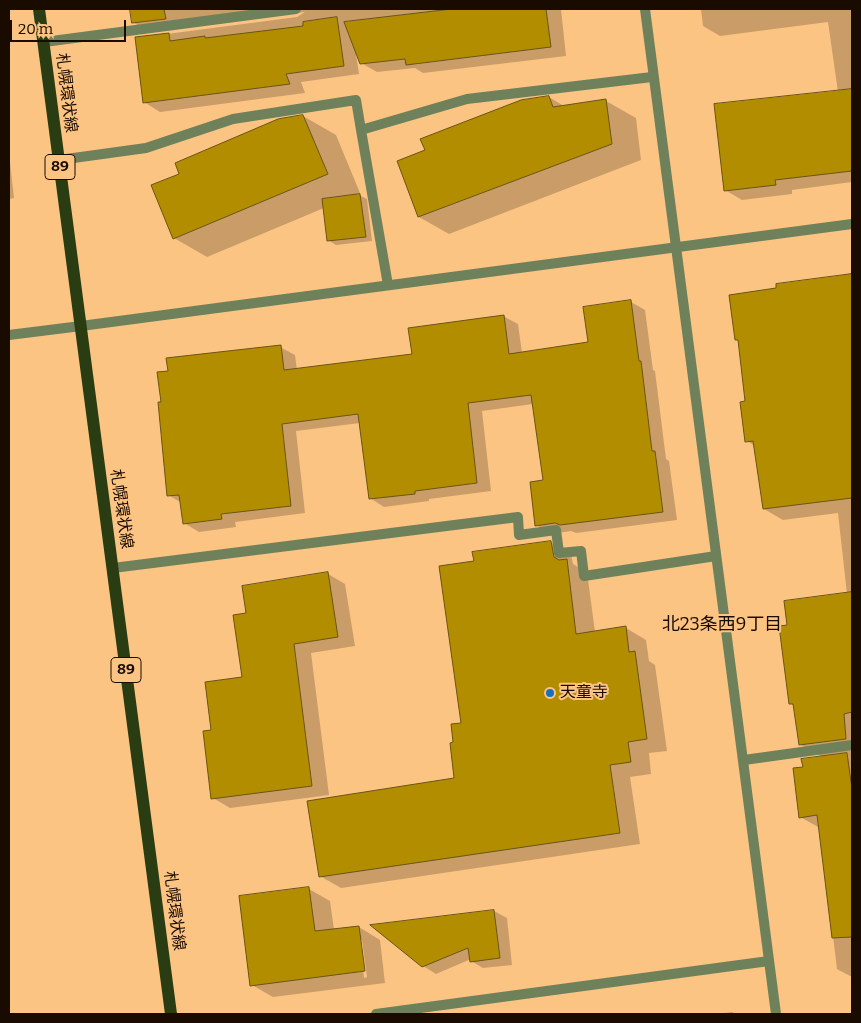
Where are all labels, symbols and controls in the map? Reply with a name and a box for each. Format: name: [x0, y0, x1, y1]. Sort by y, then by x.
scale bar: [12, 10, 129, 42]
text: 20 m: [18, 20, 53, 38]
street label: 札幌環状線: [52, 52, 80, 134]
road number: 89: [45, 154, 75, 180]
street label: 札幌環状線: [106, 468, 136, 550]
district label: 北23条西9丁目: [662, 614, 782, 636]
road number: 89: [111, 658, 141, 682]
place label: 天童寺: [560, 683, 608, 703]
marker: 天童寺: [544, 687, 556, 699]
street label: 札幌環状線: [160, 870, 188, 952]

